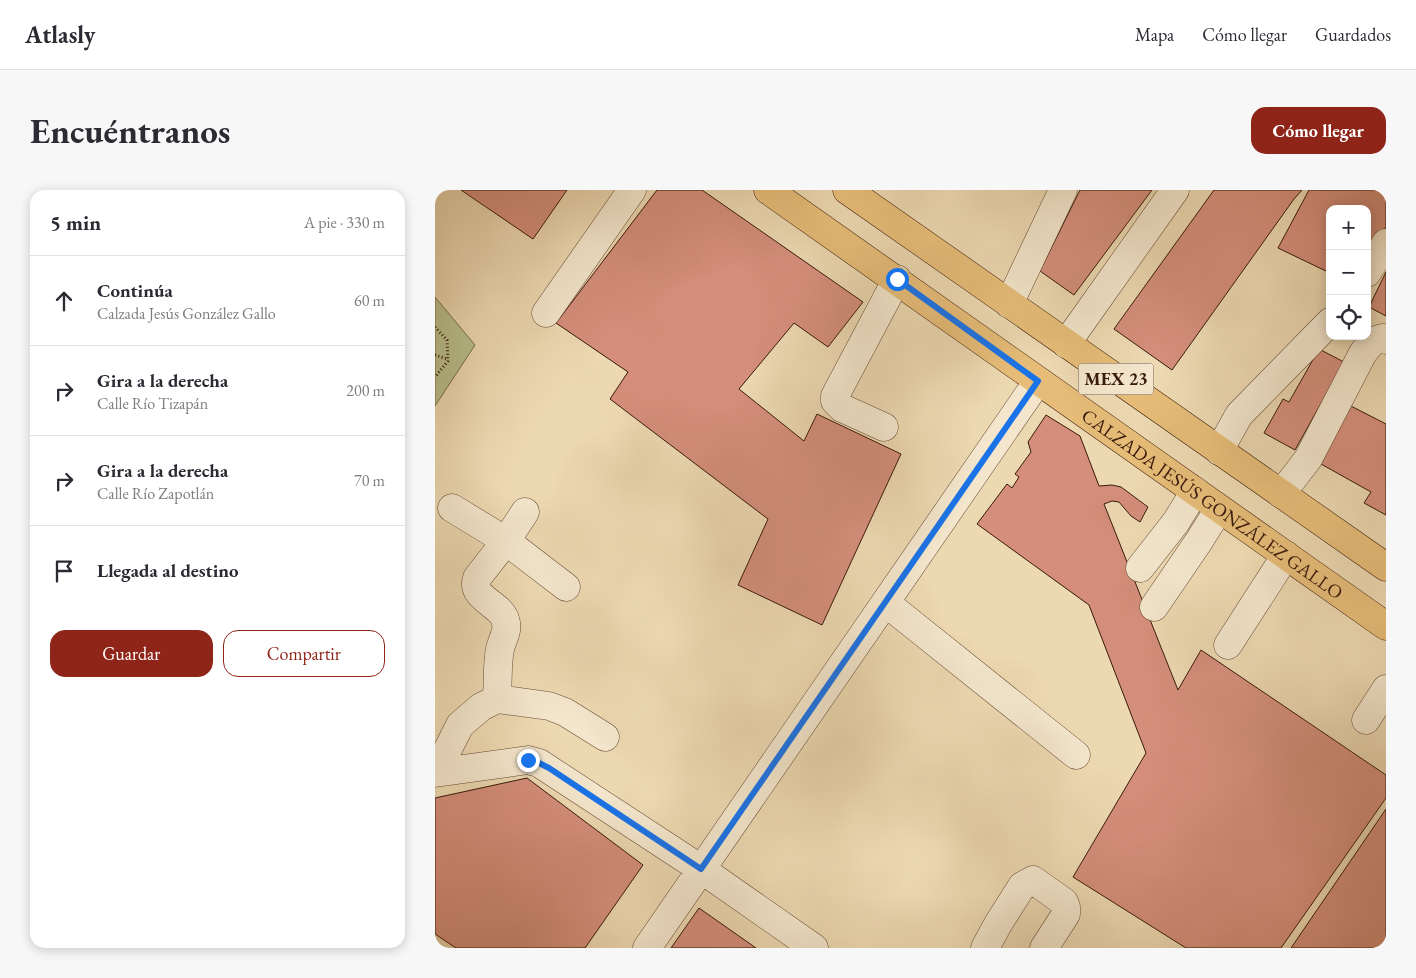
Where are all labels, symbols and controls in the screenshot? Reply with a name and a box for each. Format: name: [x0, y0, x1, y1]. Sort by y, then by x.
text: Atlasly: [25, 19, 95, 50]
text: Mapa: [1135, 23, 1174, 46]
text: Cómo llegar: [1202, 23, 1287, 46]
text: Guardados: [1315, 23, 1391, 46]
button: Cómo llegar: [1251, 107, 1386, 154]
text: Encuéntranos: [30, 108, 230, 153]
map controls: [1326, 205, 1371, 340]
button: +: [1326, 205, 1371, 250]
text: 5 min: [50, 209, 101, 236]
text: A pie · 330 m: [304, 212, 385, 233]
button: −: [1326, 250, 1371, 295]
route start: [886, 268, 909, 291]
text: Continúa: [97, 278, 173, 303]
icon: ahead: [50, 287, 78, 315]
text: 60 m: [354, 290, 385, 311]
button: locate: [1326, 295, 1371, 340]
text: Calzada Jesús González Gallo: [97, 303, 276, 324]
road number: MEX 23: [1079, 363, 1153, 394]
text: Gira a la derecha: [97, 368, 228, 393]
icon: right: [50, 377, 78, 405]
text: 200 m: [346, 380, 385, 401]
text: Calle Río Tizapán: [97, 393, 208, 414]
street label: CALZADA JESÚS GONZÁLEZ GALLO: [1076, 403, 1348, 605]
text: Gira a la derecha: [97, 458, 228, 483]
icon: right: [50, 467, 78, 495]
text: 70 m: [354, 470, 385, 491]
text: Calle Río Zapotlán: [97, 483, 214, 504]
icon: arrive: [50, 557, 78, 585]
text: Llegada al destino: [97, 558, 239, 583]
button: Guardar: [50, 630, 213, 677]
button: Compartir: [223, 630, 385, 677]
route end: [517, 749, 540, 772]

